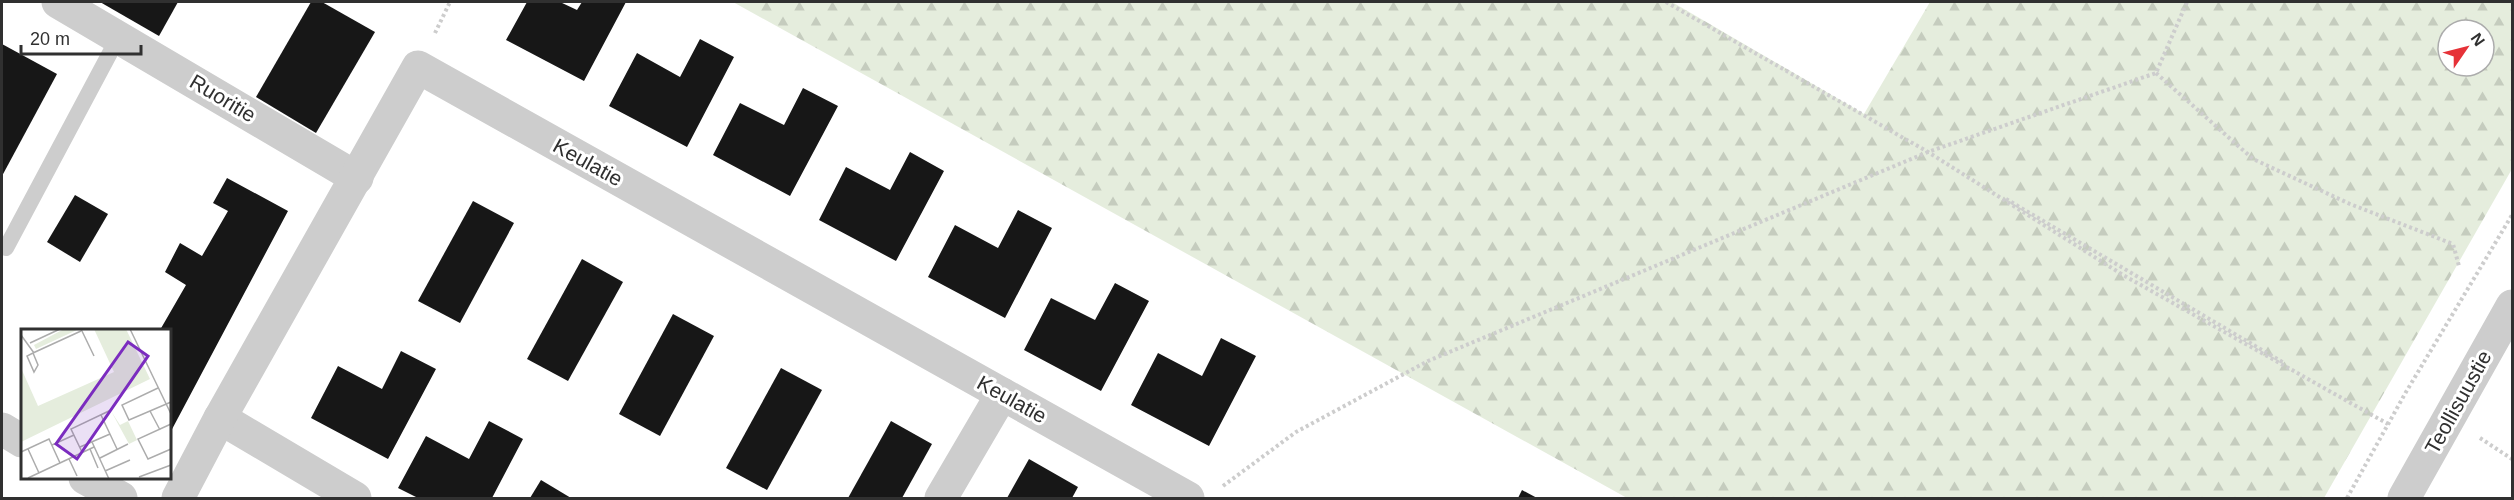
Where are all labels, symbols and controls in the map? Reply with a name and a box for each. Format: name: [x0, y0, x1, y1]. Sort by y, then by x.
scale bar: [21, 18, 141, 56]
north arrow: [2436, 18, 2496, 78]
text: 20 m: [30, 29, 70, 49]
text: N: [2468, 30, 2488, 49]
street label: Ruoritie: [186, 70, 260, 126]
street label: Keulatie: [549, 134, 627, 190]
inset map: [21, 329, 171, 479]
street label: Teollisuustie: [2420, 346, 2496, 458]
street label: Keulatie: [973, 371, 1051, 427]

